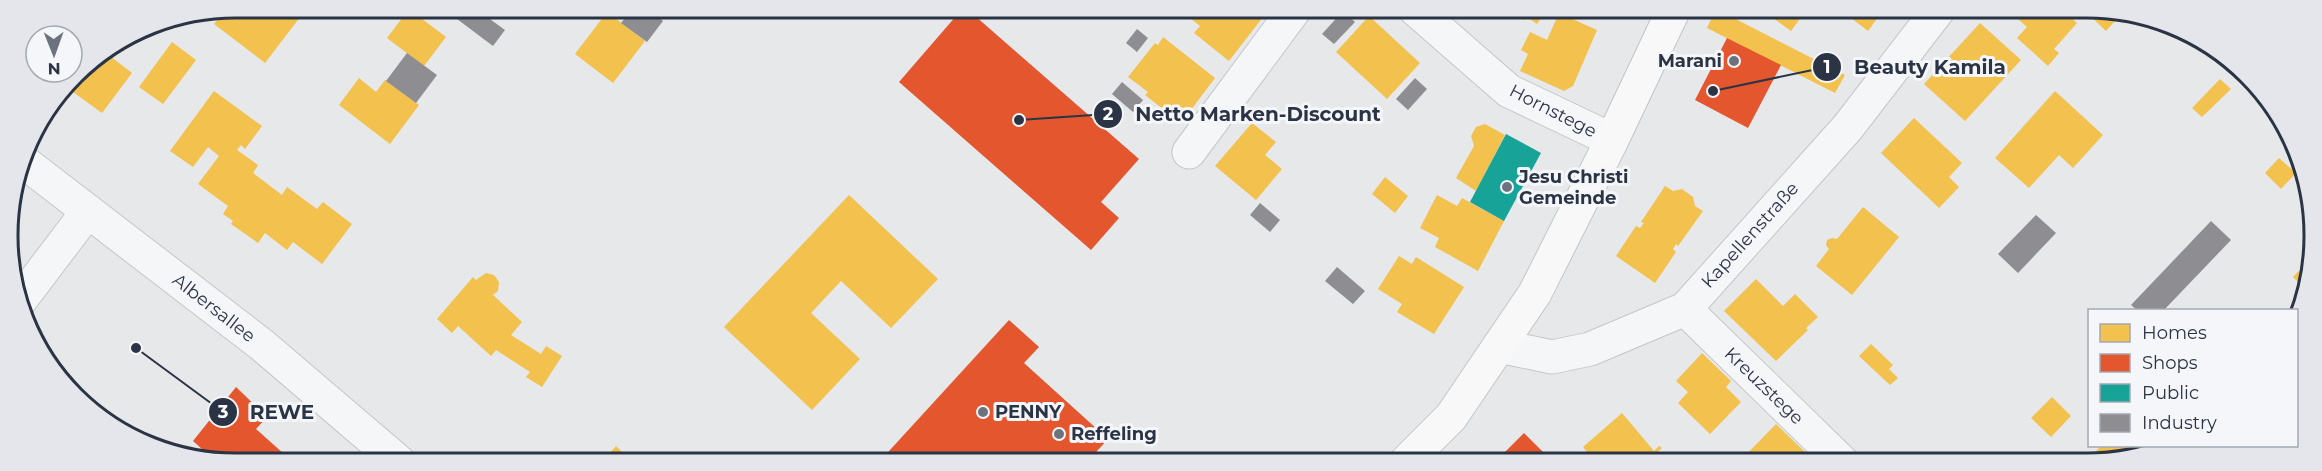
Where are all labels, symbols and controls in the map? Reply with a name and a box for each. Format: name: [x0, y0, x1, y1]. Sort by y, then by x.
north arrow: [24, 24, 84, 84]
callout: Beauty Kamila: [1812, 48, 2018, 86]
place label: Marani: [1658, 50, 1722, 72]
marker: Marani: [1727, 54, 1741, 68]
text: Beauty Kamila: [1854, 55, 2006, 79]
text: 1: [1823, 56, 1831, 78]
text: N: [48, 59, 61, 78]
street label: Hornstege: [1506, 80, 1600, 142]
callout: Netto Marken-Discount: [1093, 95, 1393, 133]
text: Netto Marken-Discount: [1135, 102, 1381, 126]
text: 2: [1103, 103, 1114, 125]
place label: Jesu Christi Gemeinde: [1518, 166, 1629, 209]
street label: Kapellenstraße: [1697, 177, 1803, 293]
marker: Jesu Christi Gemeinde: [1500, 180, 1514, 194]
street label: Albersallee: [168, 269, 260, 347]
legend: [2088, 309, 2298, 447]
text: Homes: [2142, 322, 2207, 344]
street label: Kreuzstege: [1720, 343, 1808, 429]
text: Shops: [2142, 352, 2198, 374]
text: Public: [2142, 382, 2199, 404]
callout: REWE: [208, 393, 326, 431]
text: REWE: [250, 400, 314, 424]
text: 3: [217, 401, 229, 423]
place label: PENNY: [995, 401, 1062, 423]
marker: PENNY: [976, 405, 990, 419]
text: Industry: [2142, 412, 2217, 434]
place label: Reffeling: [1071, 423, 1157, 445]
marker: Reffeling: [1052, 427, 1066, 441]

